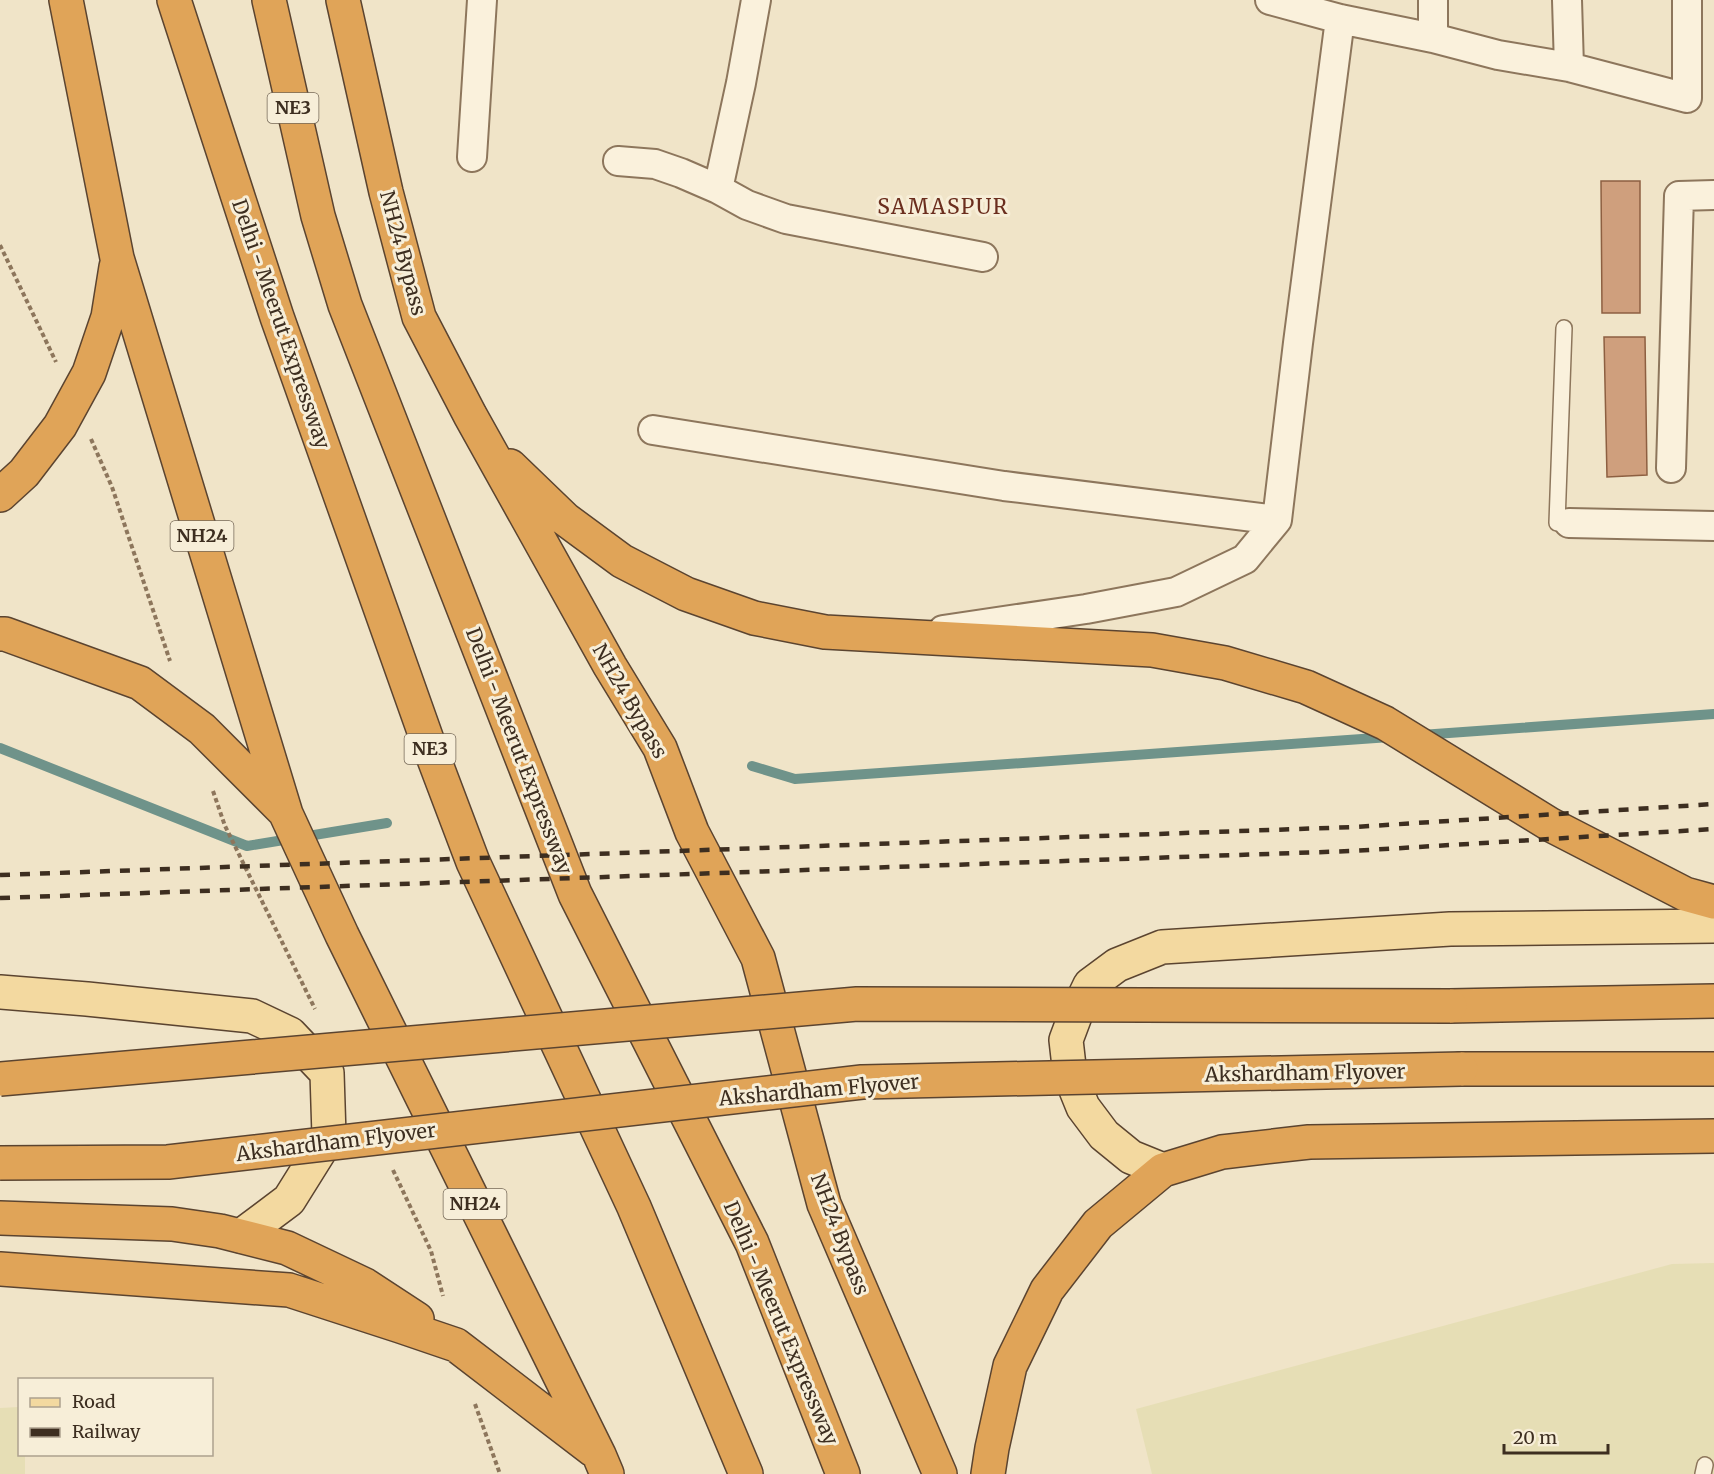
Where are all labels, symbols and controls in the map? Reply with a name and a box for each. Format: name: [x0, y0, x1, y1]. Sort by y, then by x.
road number: NE3: [268, 93, 318, 123]
street label: NH24 Bypass: [375, 188, 432, 318]
district label: SAMASPUR: [877, 193, 1009, 220]
street label: Delhi - Meerut Expressway: [227, 196, 336, 452]
road number: NH24: [170, 521, 234, 551]
street label: Delhi - Meerut Expressway: [461, 624, 578, 878]
street label: NH24 Bypass: [588, 639, 673, 762]
road number: NE3: [404, 734, 456, 764]
street label: Akshardham Flyover: [1203, 1058, 1406, 1087]
street label: Akshardham Flyover: [717, 1068, 920, 1111]
street label: Akshardham Flyover: [234, 1117, 437, 1166]
street label: NH24 Bypass: [806, 1170, 875, 1298]
road number: NH24: [444, 1189, 506, 1219]
street label: Delhi - Meerut Expressway: [719, 1197, 844, 1449]
legend: [18, 1378, 213, 1456]
text: Road: [72, 1390, 116, 1413]
scale bar: [1504, 1417, 1608, 1455]
text: Railway: [72, 1420, 141, 1443]
text: 20 m: [1513, 1426, 1557, 1449]

